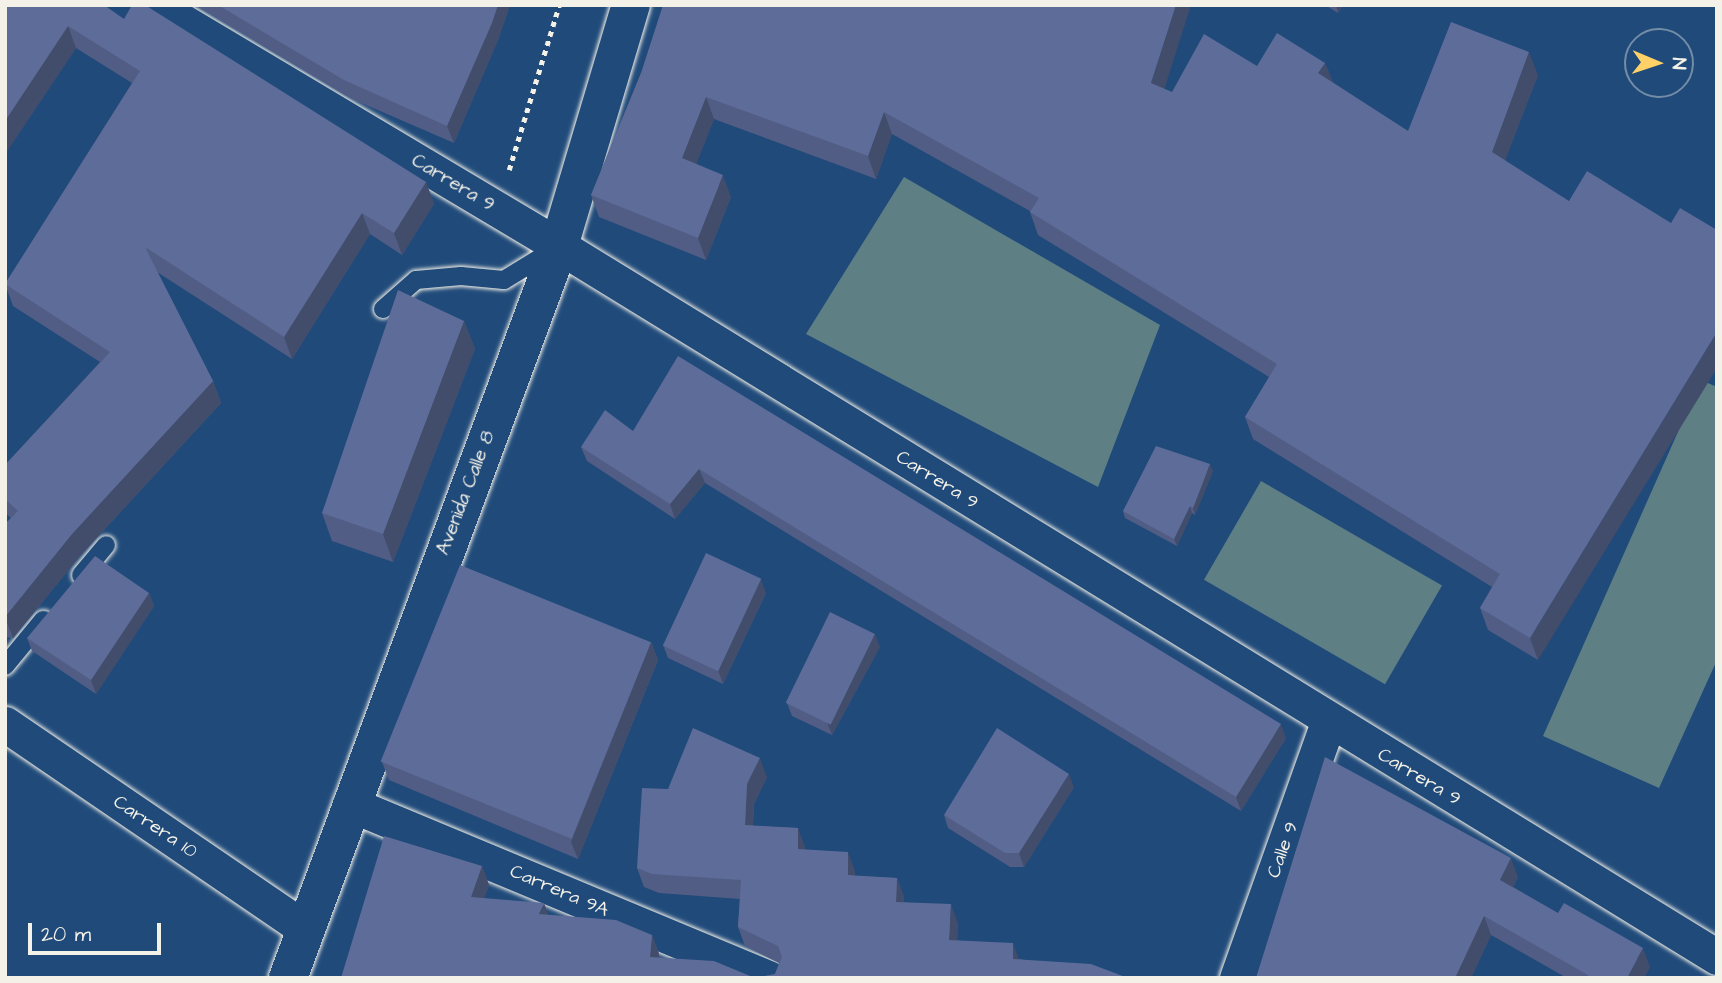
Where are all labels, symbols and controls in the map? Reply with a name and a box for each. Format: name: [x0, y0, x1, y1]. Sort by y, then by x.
north arrow: [1624, 28, 1694, 98]
text: N: [1665, 57, 1692, 70]
street label: Carrera 9: [407, 149, 499, 217]
street label: Avenida Calle 8: [432, 428, 500, 558]
street label: Carrera 9: [892, 446, 982, 514]
street label: Carrera 9: [1373, 743, 1465, 811]
street label: Carrera 10: [109, 791, 201, 863]
street label: Calle 9: [1262, 819, 1304, 881]
street label: Carrera 9A: [506, 860, 612, 922]
scale bar: [32, 909, 164, 953]
text: 20 m: [41, 920, 91, 949]

